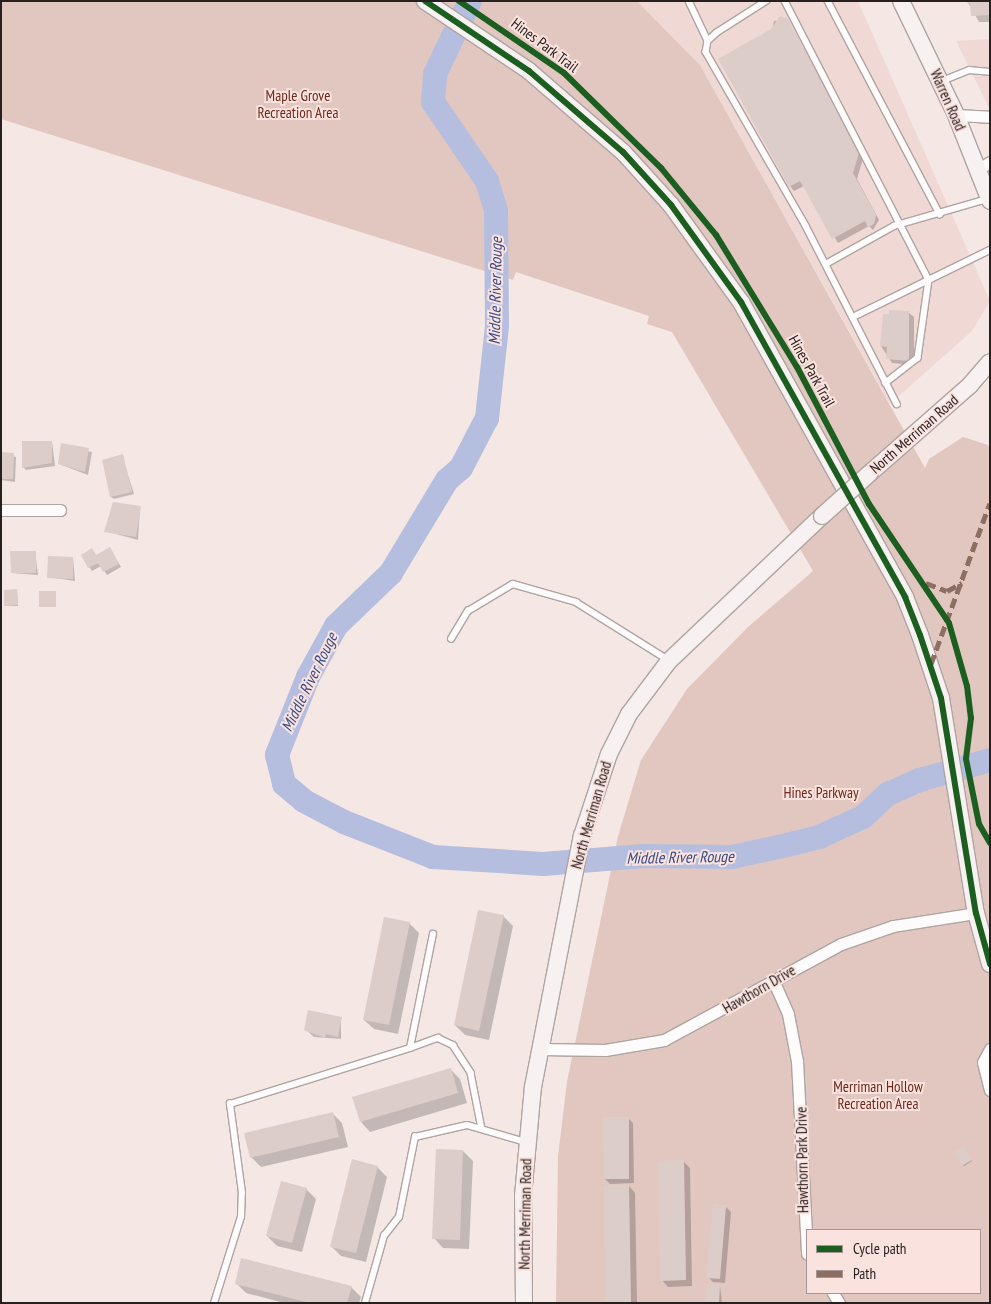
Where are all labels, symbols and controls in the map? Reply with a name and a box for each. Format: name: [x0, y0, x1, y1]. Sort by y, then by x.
street label: Hines Park Trail: [508, 14, 582, 76]
street label: Warren Road: [926, 66, 970, 134]
park label: Maple Grove Recreation Area: [257, 86, 339, 121]
water label: Middle River Rouge: [484, 237, 506, 345]
street label: Hines Park Trail: [785, 332, 839, 410]
street label: North Merriman Road: [866, 391, 962, 477]
water label: Middle River Rouge: [277, 630, 341, 734]
street label: North Merriman Road: [567, 759, 615, 871]
park label: Hines Parkway: [783, 784, 859, 802]
water label: Middle River Rouge: [626, 846, 734, 868]
street label: Hawthorn Drive: [719, 961, 799, 1017]
park label: Merriman Hollow Recreation Area: [833, 1077, 923, 1112]
street label: Hawthorn Park Drive: [792, 1107, 812, 1213]
street label: North Merriman Road: [515, 1158, 535, 1270]
legend: [806, 1229, 981, 1294]
text: Cycle path: [853, 1239, 906, 1258]
text: Path: [853, 1264, 876, 1283]

